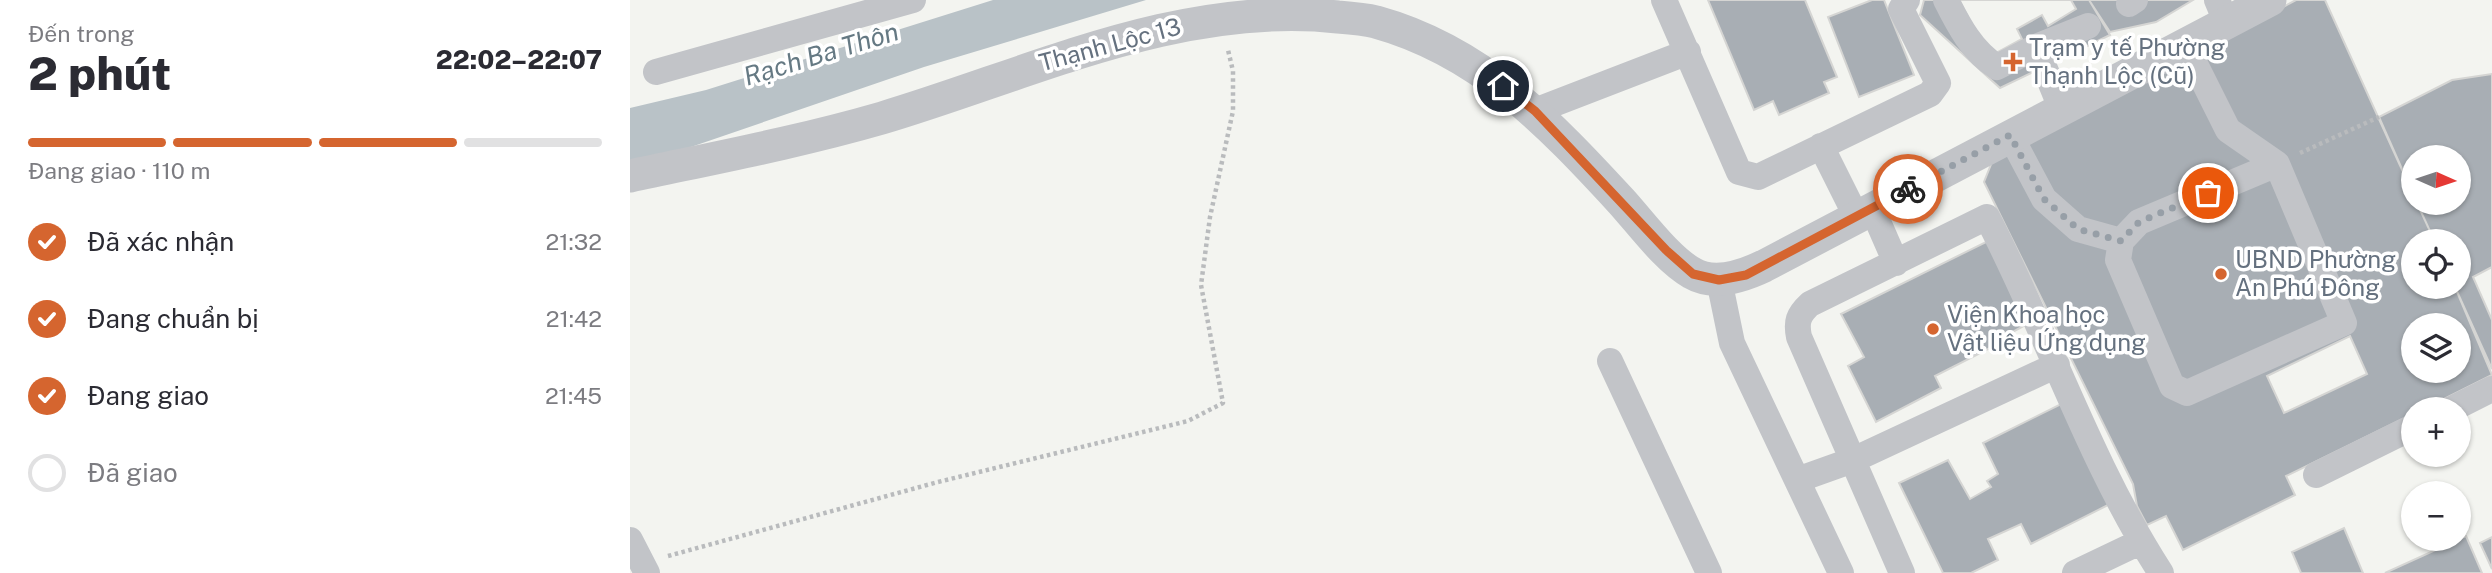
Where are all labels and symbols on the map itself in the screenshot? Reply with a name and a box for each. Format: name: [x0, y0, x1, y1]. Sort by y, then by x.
street label: Thạnh Lộc 13: [1036, 12, 1184, 76]
water label: Rạch Ba Thôn: [740, 15, 902, 92]
place label: Trạm y tế Phường Thạnh Lộc (Cũ): [2029, 33, 2225, 89]
marker: Trạm y tế Phường Thạnh Lộc (Cũ): [2003, 52, 2023, 72]
pin: [1473, 56, 1533, 116]
north arrow: [2401, 145, 2471, 215]
courier: [1873, 154, 1943, 224]
pin: [2178, 163, 2238, 223]
place label: UBND Phường An Phú Đông: [2235, 245, 2396, 301]
marker: UBND Phường An Phú Đông: [2213, 266, 2229, 282]
place label: Viện Khoa học Vật liệu Ứng dụng: [1947, 300, 2146, 356]
marker: Viện Khoa học Vật liệu Ứng dụng: [1925, 321, 1941, 337]

